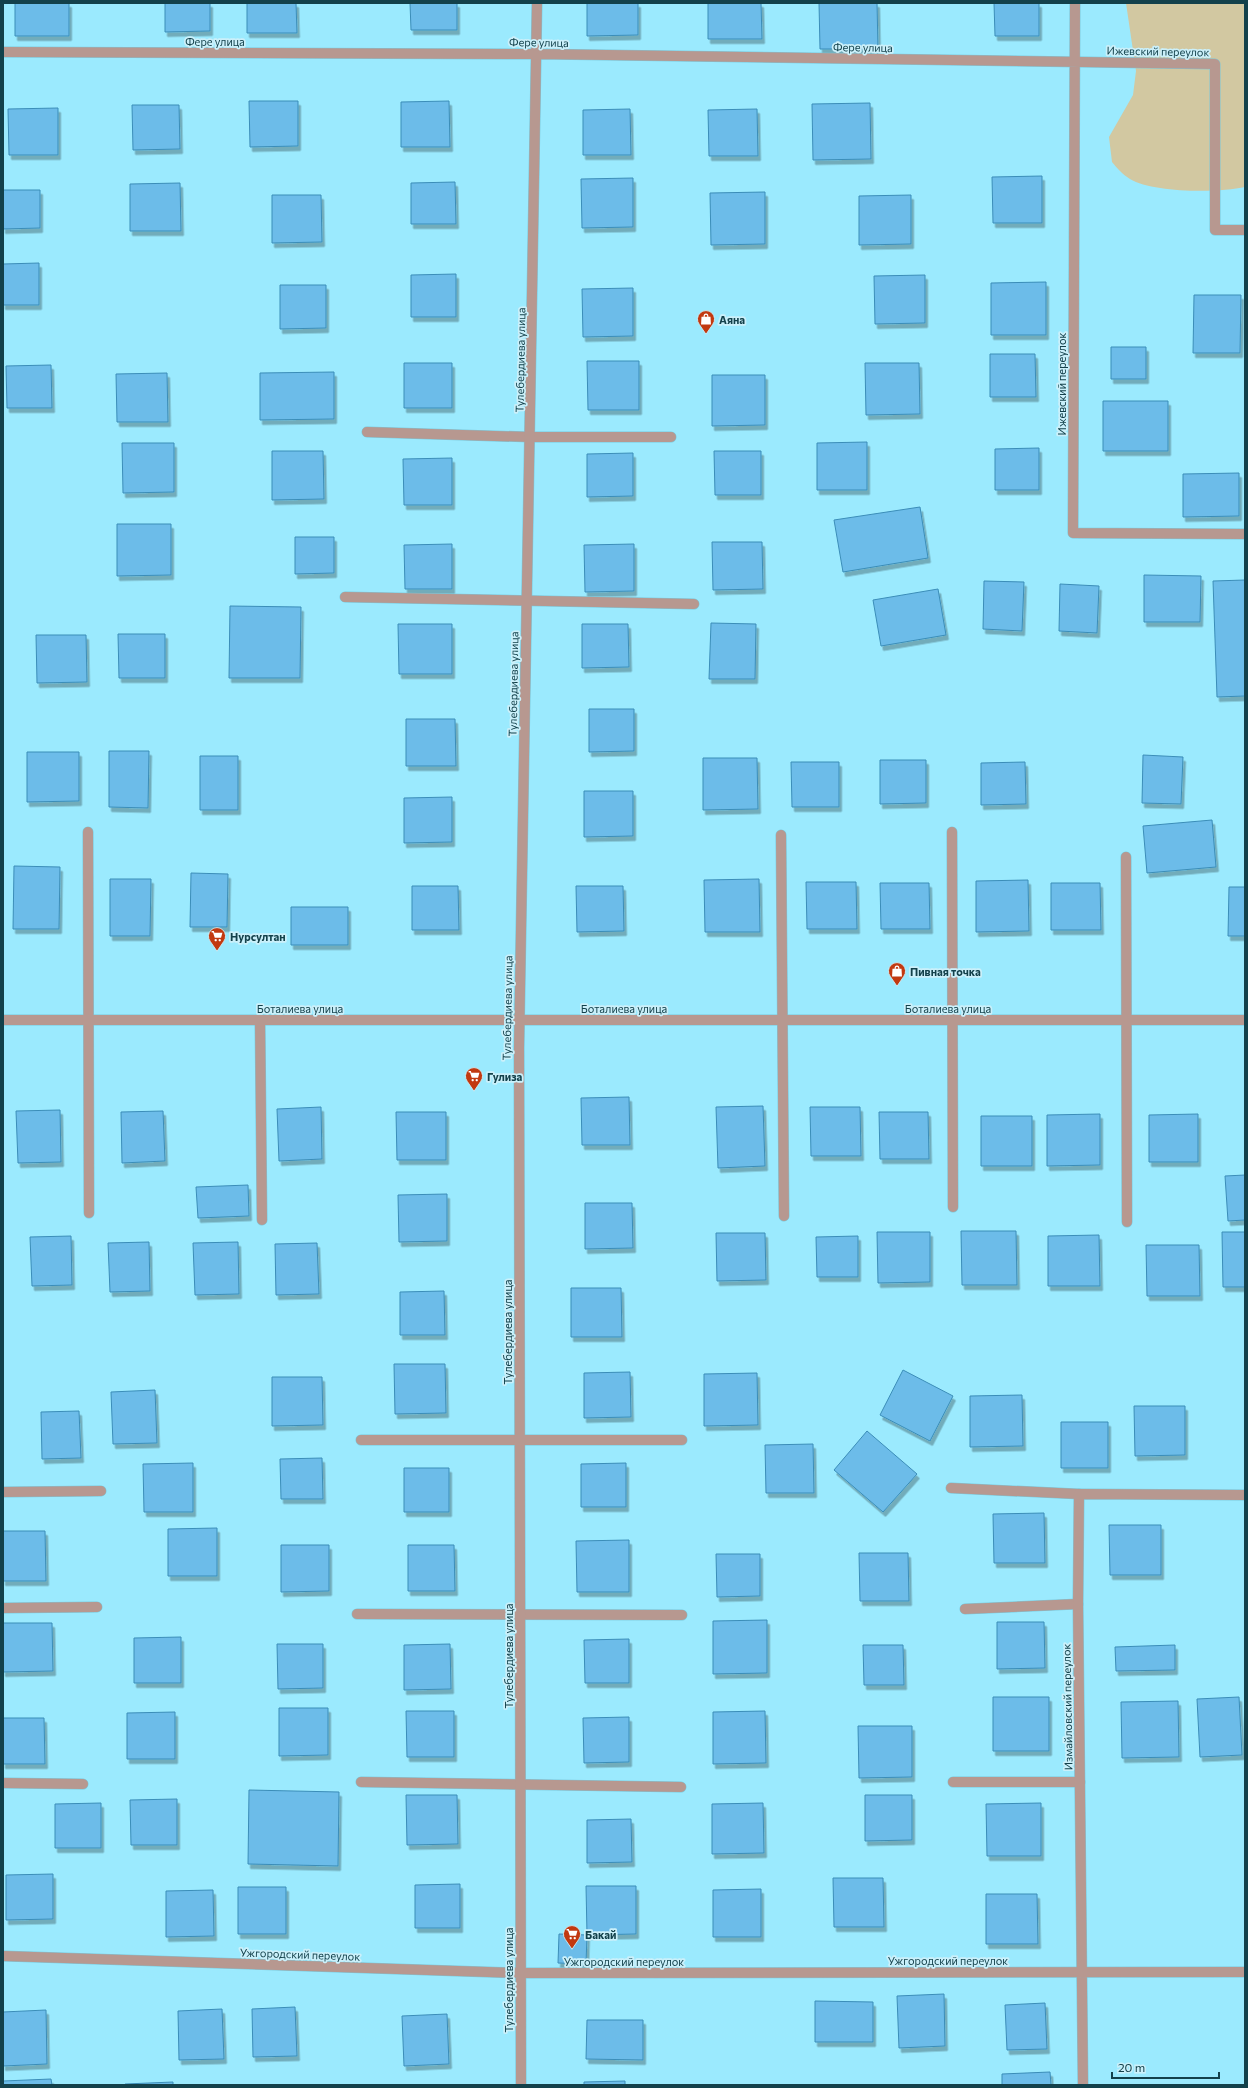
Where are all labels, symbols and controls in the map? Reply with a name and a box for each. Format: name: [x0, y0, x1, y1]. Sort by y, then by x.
street label: Фере улица: [185, 35, 245, 48]
street label: Фере улица: [509, 35, 569, 49]
street label: Фере улица: [833, 40, 893, 54]
street label: Ижевский переулок: [1107, 44, 1210, 58]
street label: Тулебердиева улица: [513, 307, 527, 413]
shop icon: Аяна: [696, 309, 716, 334]
place label: Аяна: [719, 313, 745, 326]
street label: Ижевский переулок: [1055, 333, 1068, 435]
street label: Тулебердиева улица: [506, 631, 520, 737]
supermarket icon: Нурсултан: [207, 926, 227, 951]
place label: Нурсултан: [230, 930, 286, 943]
street label: Тулебердиева улица: [500, 955, 514, 1061]
shop icon: Пивная точка: [887, 961, 907, 986]
place label: Пивная точка: [910, 965, 981, 978]
street label: Боталиева улица: [257, 1002, 343, 1015]
street label: Боталиева улица: [581, 1002, 667, 1015]
street label: Боталиева улица: [905, 1002, 991, 1015]
supermarket icon: Гулиза: [464, 1066, 484, 1091]
place label: Гулиза: [487, 1070, 523, 1083]
street label: Тулебердиева улица: [501, 1279, 514, 1385]
street label: Тулебердиева улица: [502, 1603, 515, 1709]
street label: Измайловский переулок: [1059, 1643, 1075, 1770]
supermarket icon: Бакай: [562, 1924, 582, 1949]
street label: Тулебердиева улица: [502, 1927, 515, 2033]
place label: Бакай: [585, 1928, 616, 1941]
street label: Ужгородский переулок: [240, 1945, 361, 1963]
street label: Ужгородский переулок: [888, 1954, 1008, 1967]
street label: Ужгородский переулок: [564, 1955, 684, 1968]
scale bar: [1112, 2054, 1219, 2080]
text: 20 m: [1118, 2060, 1145, 2074]

